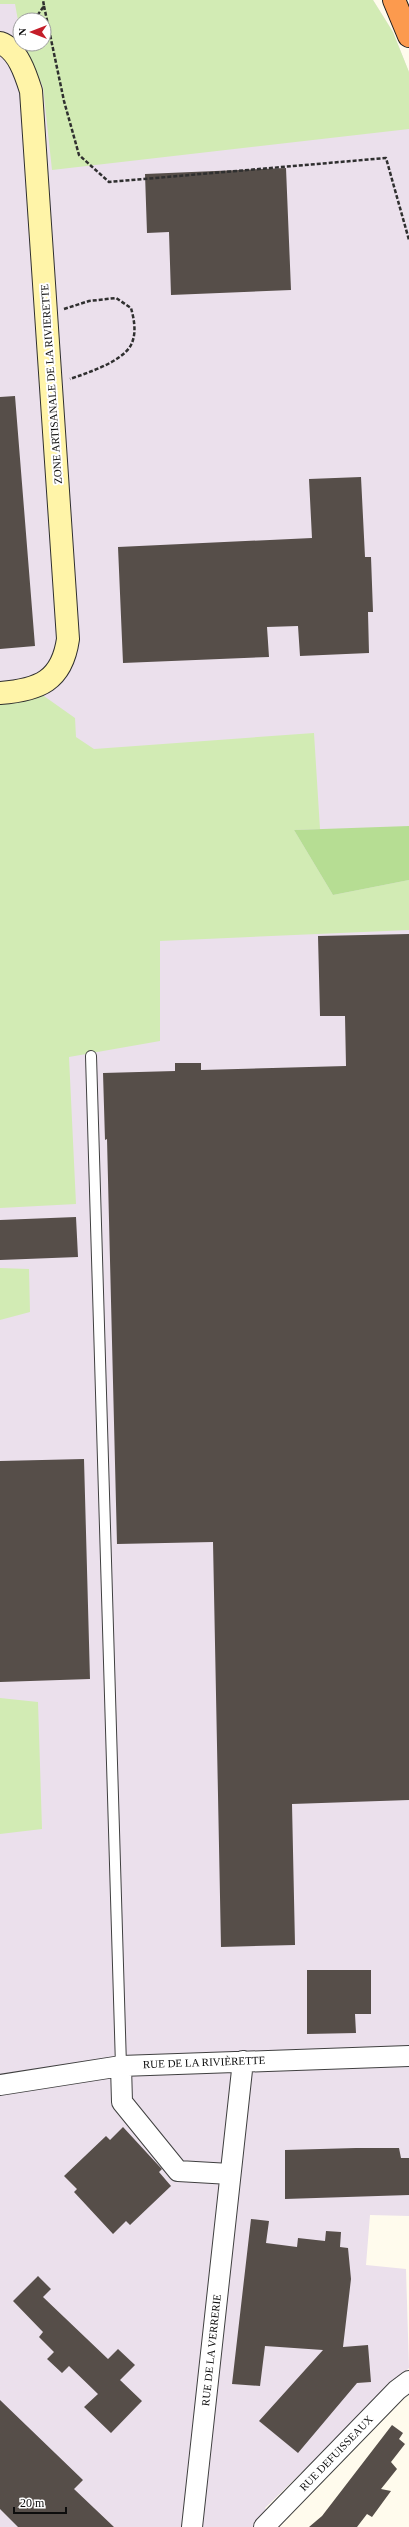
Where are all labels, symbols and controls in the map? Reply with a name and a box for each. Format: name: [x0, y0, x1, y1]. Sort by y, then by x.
north arrow: [12, 12, 52, 52]
text: N: [16, 28, 28, 36]
street label: ZONE ARTISANALE DE LA RIVIERETTE: [38, 283, 64, 484]
street label: RUE DE LA RIVIÈRETTE: [143, 2054, 266, 2070]
street label: RUE DE LA VERRERIE: [199, 2293, 223, 2407]
street label: RUE DEFUISSEAUX: [297, 2413, 375, 2493]
scale bar: [14, 2489, 66, 2515]
text: 20 m: [20, 2496, 45, 2510]

